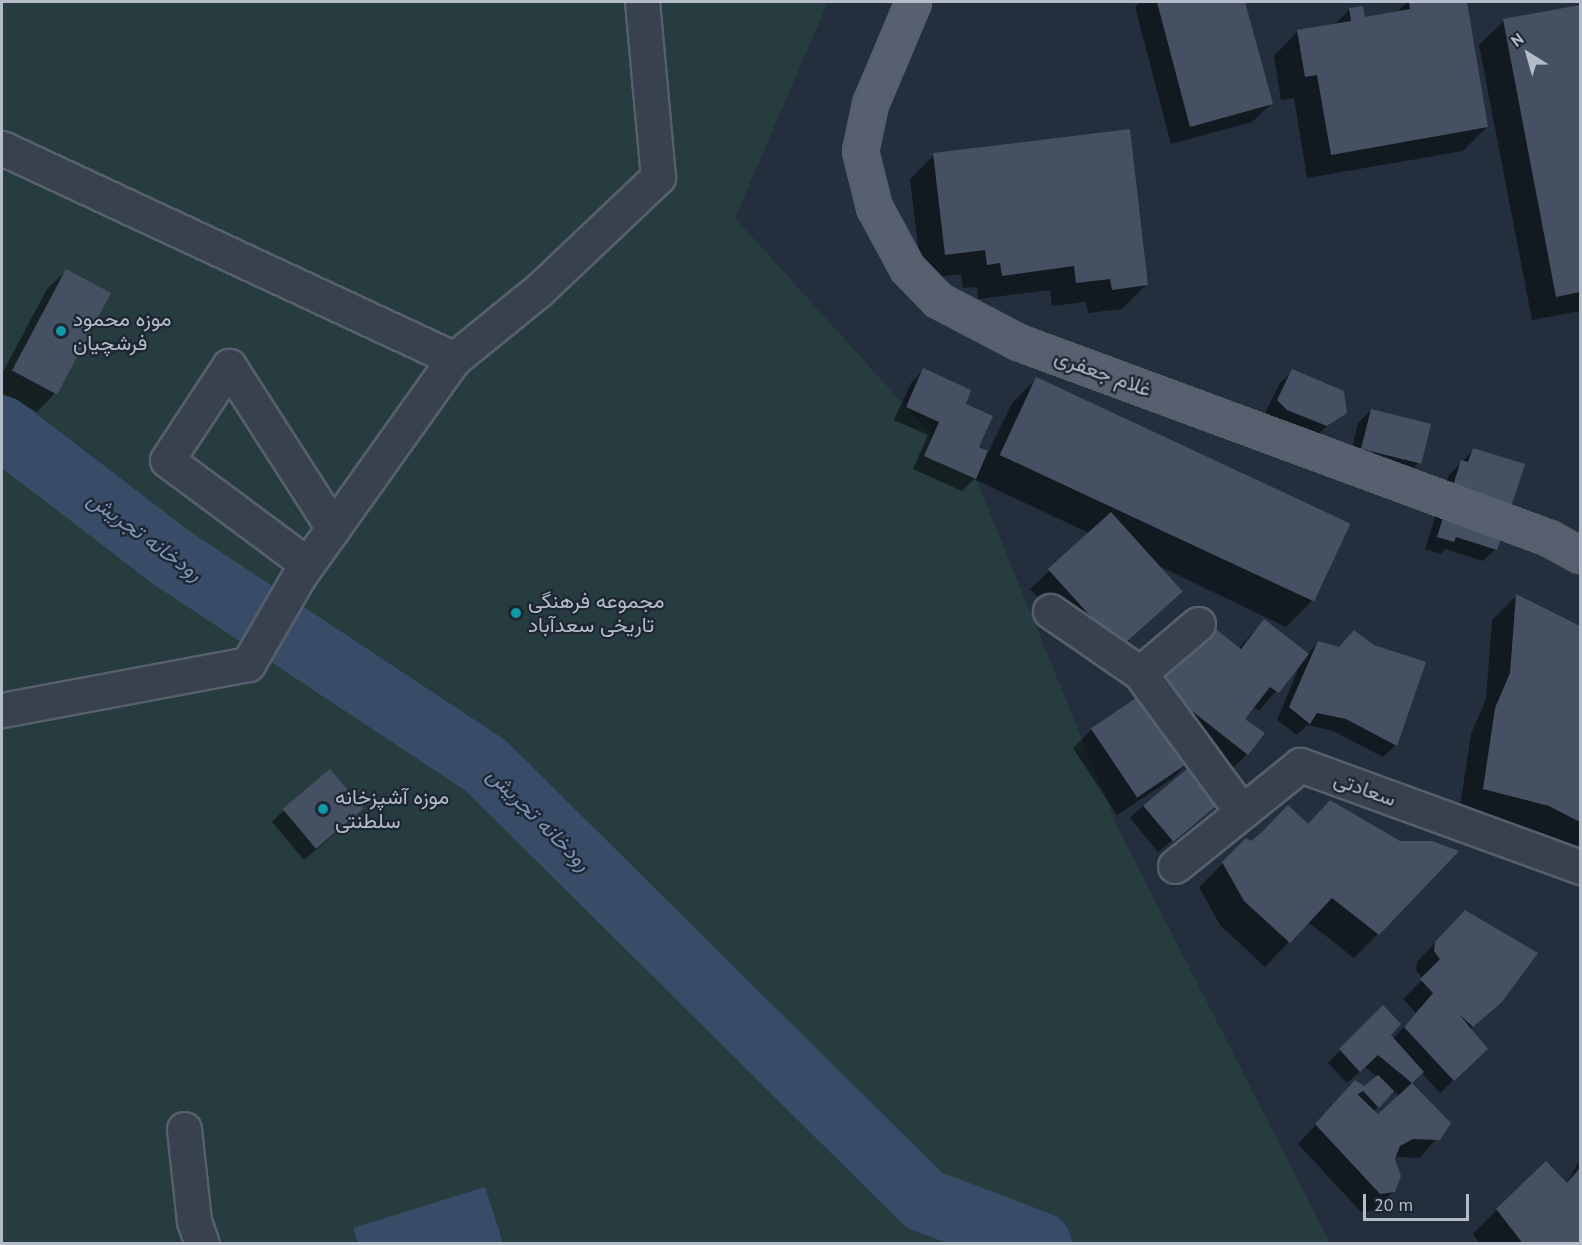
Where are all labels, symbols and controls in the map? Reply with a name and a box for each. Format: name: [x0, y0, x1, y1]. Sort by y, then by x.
north arrow: [1498, 24, 1558, 84]
text: N: [1507, 28, 1527, 51]
place label: موزه محمود فرشچیان: [73, 306, 171, 356]
marker: موزه محمود فرشچیان: [54, 324, 68, 338]
street label: غلام جعفری: [1051, 344, 1155, 402]
water label: رودخانه تجریش: [82, 485, 208, 587]
place label: مجموعه فرهنگی تاریخی سعدآباد: [528, 588, 664, 638]
marker: مجموعه فرهنگی تاریخی سعدآباد: [509, 606, 523, 620]
water label: رودخانه تجریش: [482, 762, 596, 876]
street label: سعادتی: [1331, 766, 1399, 812]
place label: موزه آشپزخانه سلطنتی: [335, 784, 449, 834]
marker: موزه آشپزخانه سلطنتی: [316, 802, 330, 816]
scale bar: [1366, 1182, 1472, 1220]
text: 20 m: [1374, 1193, 1413, 1216]

